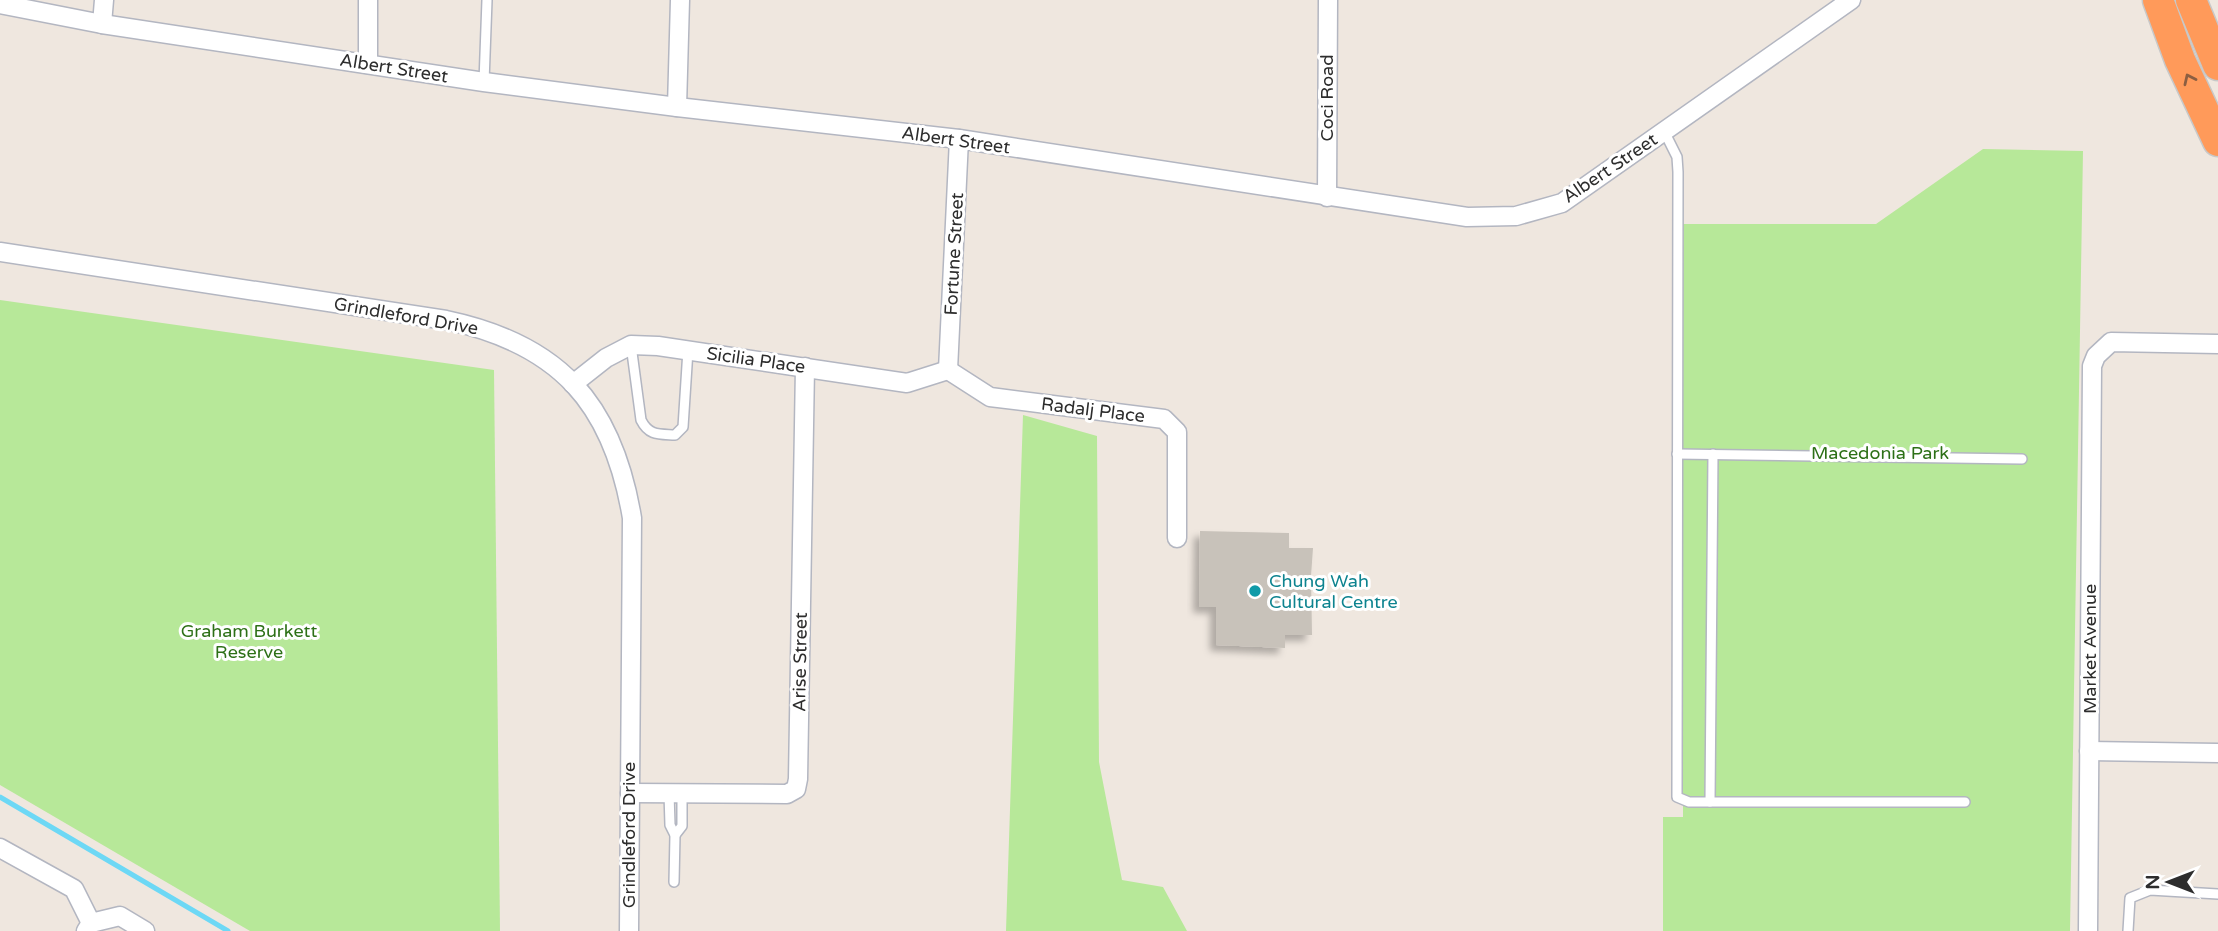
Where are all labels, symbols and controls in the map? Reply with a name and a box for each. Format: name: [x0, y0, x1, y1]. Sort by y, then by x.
street label: Albert Street: [338, 49, 450, 87]
street label: Coci Road: [1316, 54, 1338, 142]
one-way arrow: [2183, 74, 2197, 86]
street label: Albert Street: [900, 122, 1012, 159]
street label: Albert Street: [1559, 128, 1662, 208]
street label: Fortune Street: [940, 192, 968, 316]
street label: Grindleford Drive: [332, 292, 480, 340]
street label: Sicilia Place: [705, 342, 807, 378]
street label: Radalj Place: [1040, 393, 1146, 427]
park label: Macedonia Park: [1811, 442, 1949, 464]
place label: Chung Wah Cultural Centre: [1269, 570, 1398, 613]
marker: Chung Wah Cultural Centre: [1247, 583, 1263, 599]
street label: Market Avenue: [2079, 584, 2101, 714]
street label: Arise Street: [788, 612, 812, 712]
park label: Graham Burkett Reserve: [181, 620, 317, 663]
street label: Grindleford Drive: [618, 762, 640, 908]
north arrow: [2134, 847, 2204, 917]
text: N: [2142, 874, 2164, 890]

